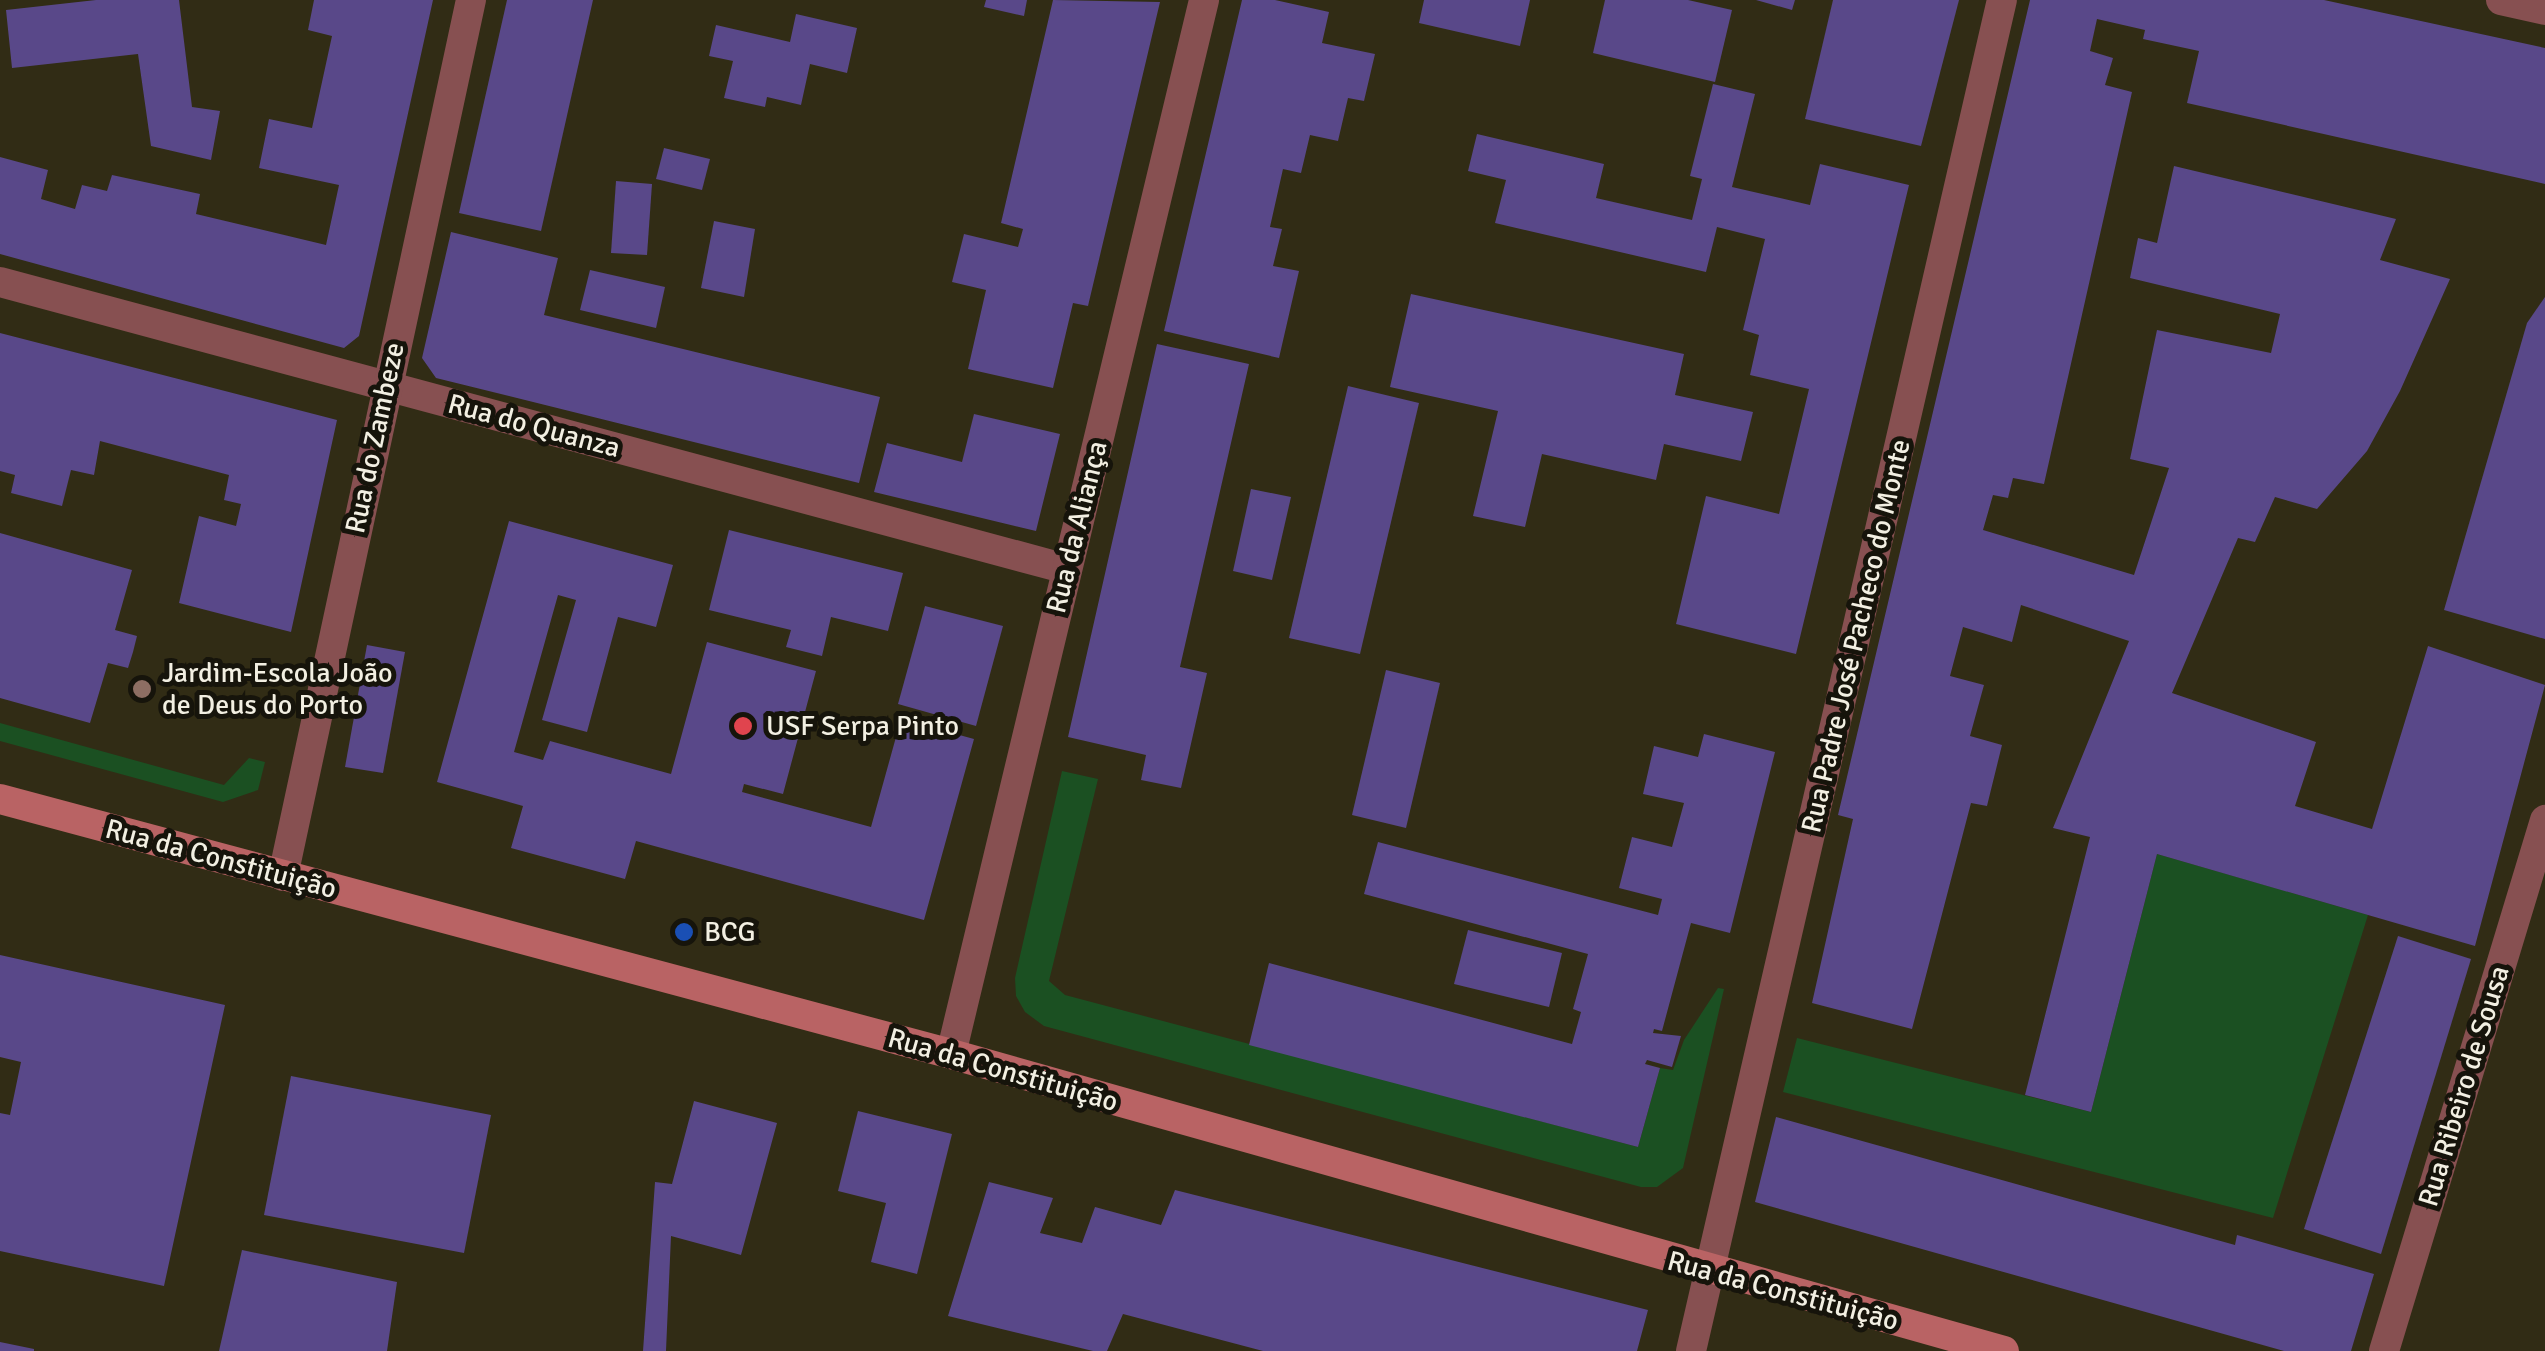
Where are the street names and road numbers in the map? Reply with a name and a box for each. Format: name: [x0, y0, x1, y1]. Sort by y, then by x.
street label: Rua do Zambeze: [338, 340, 412, 536]
street label: Rua do Quanza: [444, 387, 624, 465]
street label: Rua Padre José Pacheco do Monte: [1794, 436, 1918, 836]
street label: Rua da Aliança: [1039, 437, 1115, 617]
street label: Rua da Constituição: [102, 812, 340, 906]
street label: Rua Ribeiro de Sousa: [2411, 962, 2517, 1210]
street label: Rua da Constituição: [884, 1021, 1122, 1119]
street label: Rua da Constituição: [1664, 1244, 1902, 1338]

